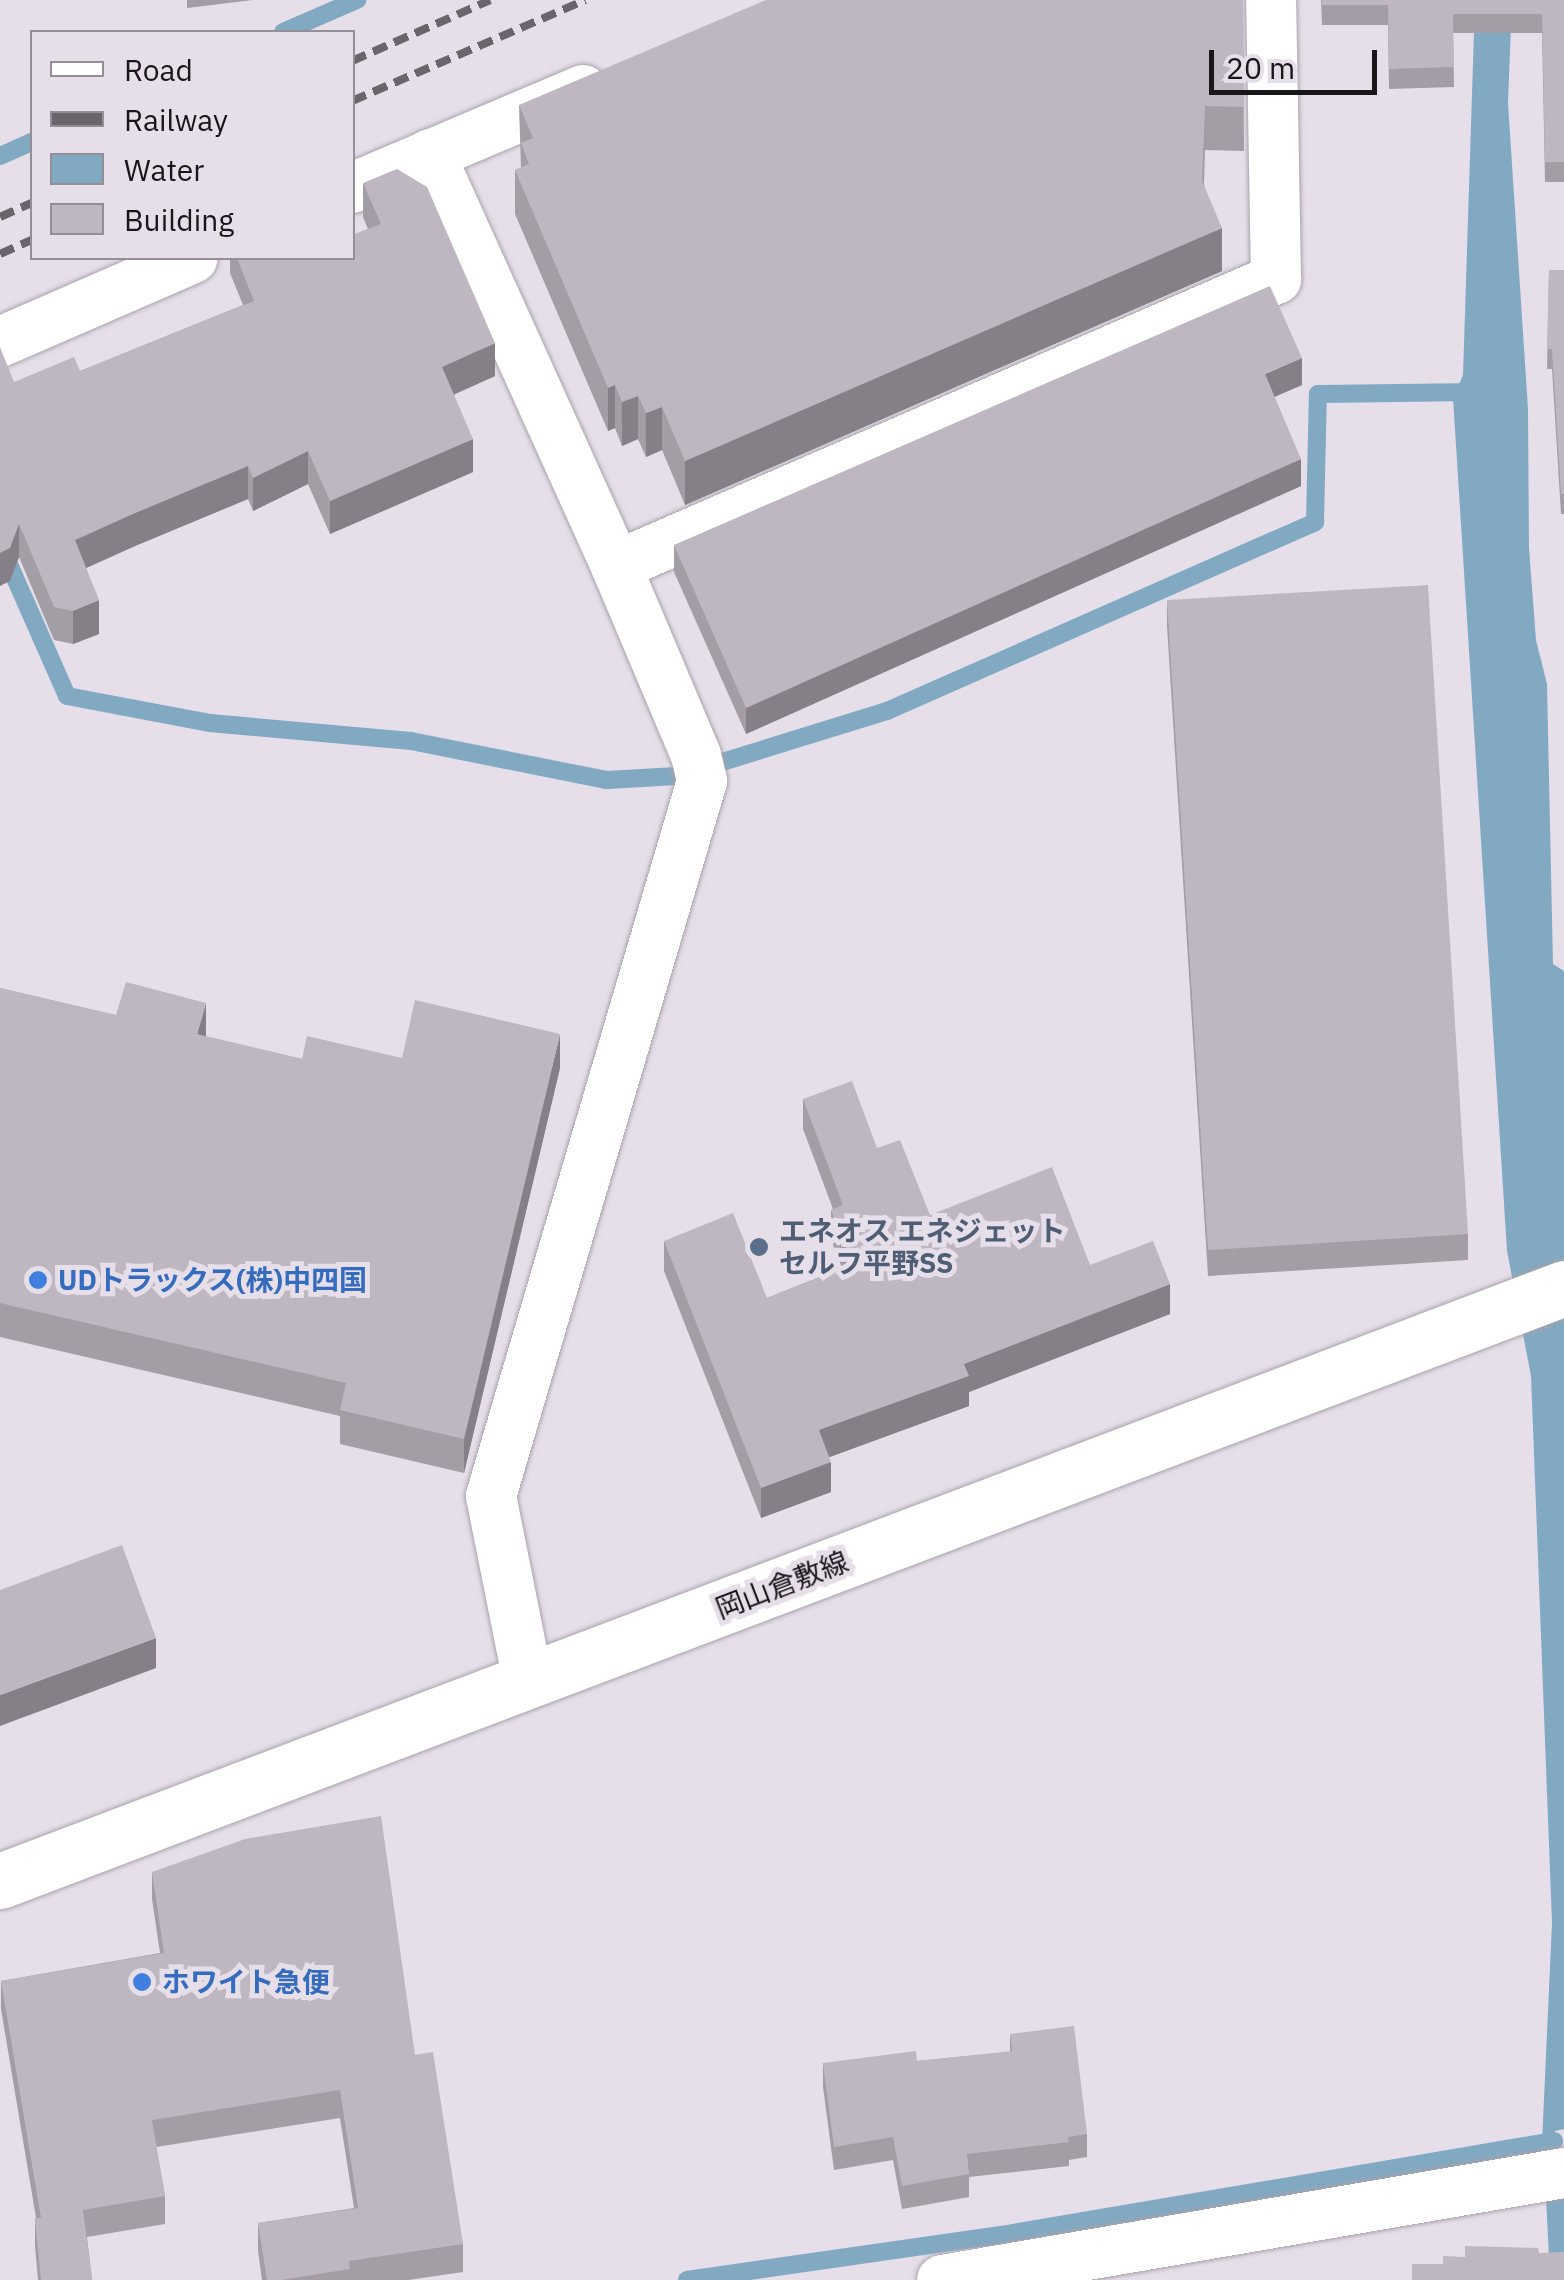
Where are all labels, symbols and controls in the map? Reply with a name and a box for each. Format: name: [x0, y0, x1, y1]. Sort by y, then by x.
legend: [30, 30, 355, 260]
scale bar: [1214, 30, 1382, 92]
text: 20 m: [1226, 48, 1295, 87]
text: Road: [124, 50, 193, 89]
text: Railway: [124, 100, 228, 139]
text: Water: [124, 150, 204, 189]
text: Building: [124, 200, 234, 239]
place label: エネオス エネジェット セルフ平野SS: [779, 1214, 1066, 1280]
marker: エネオス エネジェット セルフ平野SS: [748, 1236, 770, 1258]
place label: UDトラックス(株)中四国: [58, 1263, 368, 1297]
marker: UDトラックス(株)中四国: [27, 1269, 49, 1291]
street label: 岡山倉敷線: [711, 1544, 853, 1626]
place label: ホワイト急便: [162, 1965, 330, 1999]
marker: ホワイト急便: [131, 1971, 153, 1993]

